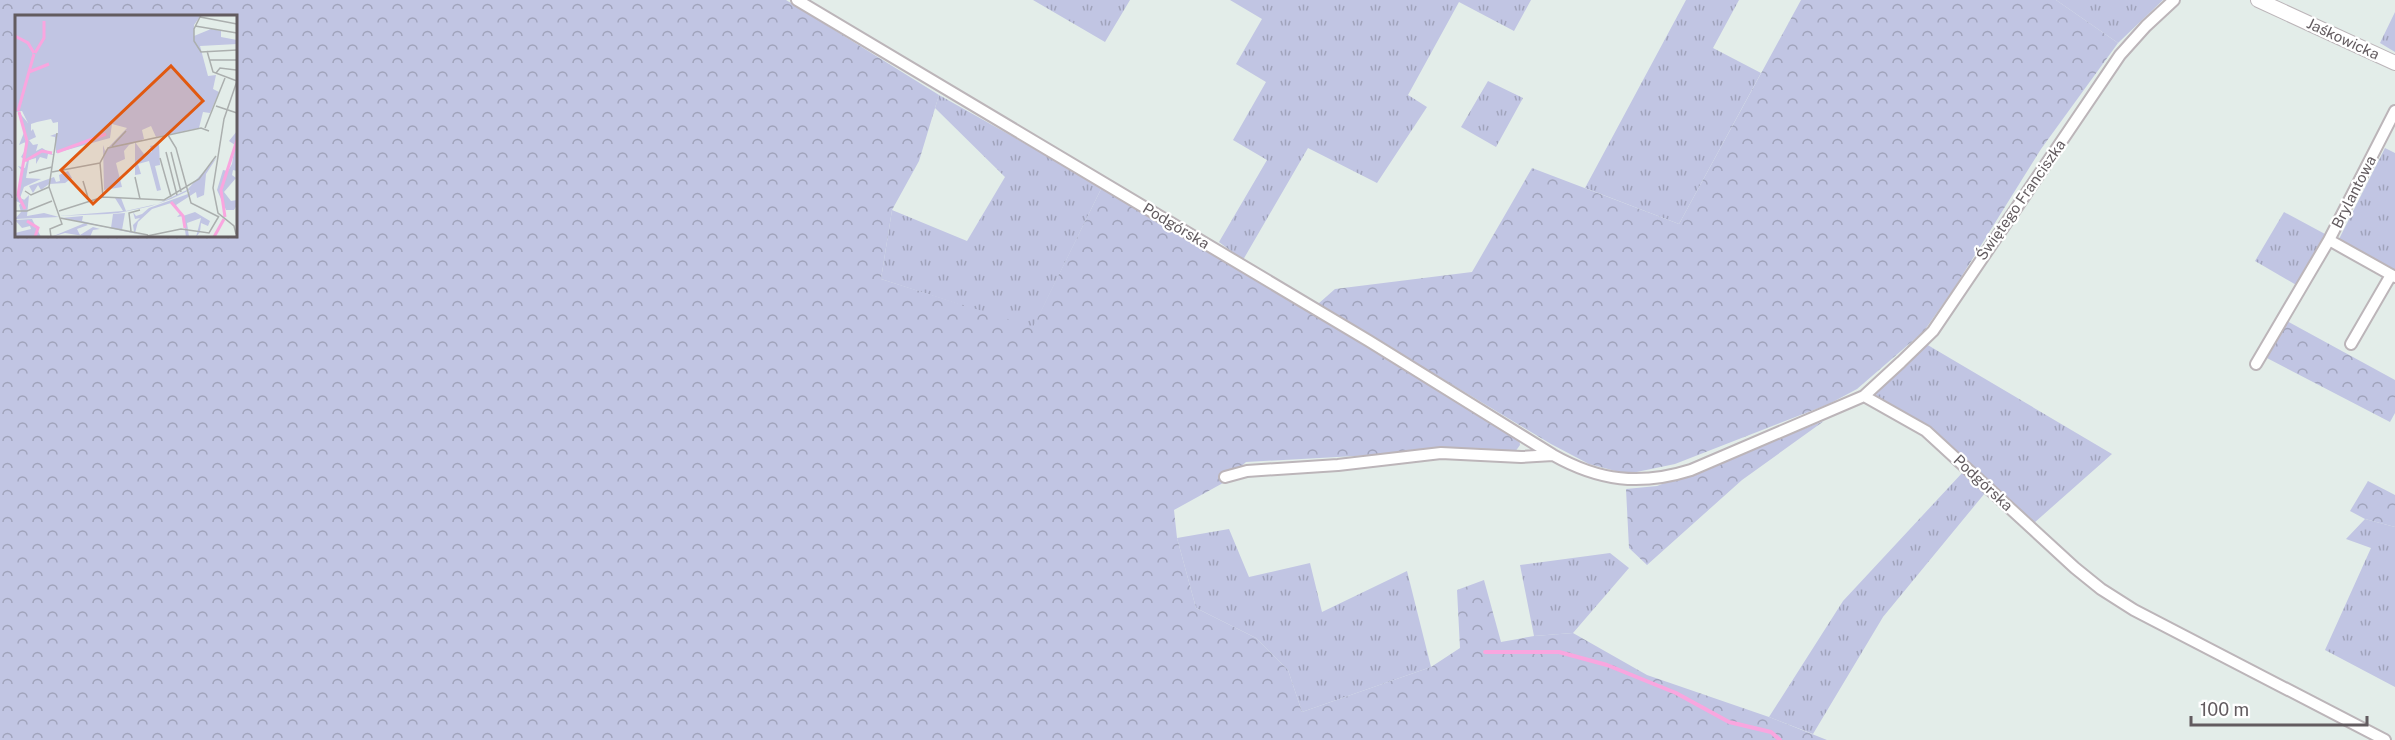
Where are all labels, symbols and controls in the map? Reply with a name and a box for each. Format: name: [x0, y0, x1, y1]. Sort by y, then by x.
street label: Jaśkowicka: [2304, 14, 2382, 63]
inset map: [15, 15, 237, 237]
street label: Świętego Franciszka: [1972, 136, 2069, 263]
street label: Brylantowa: [2328, 153, 2379, 231]
street label: Podgórska: [1140, 199, 1212, 252]
street label: Podgórska: [1950, 451, 2016, 514]
scale bar: [2191, 689, 2366, 727]
text: 100 m: [2200, 699, 2249, 720]

